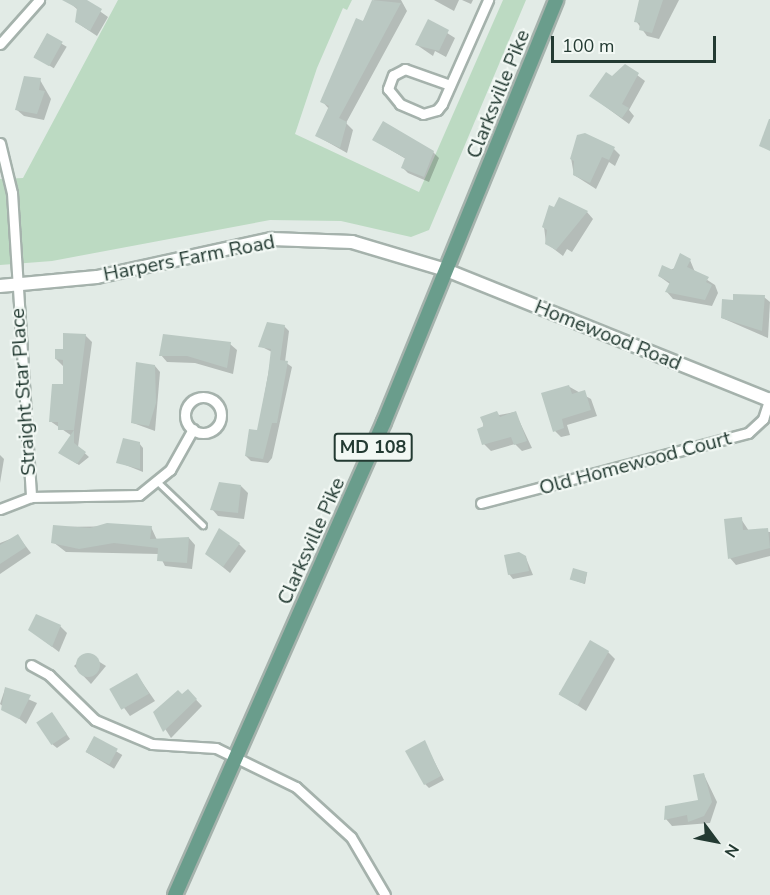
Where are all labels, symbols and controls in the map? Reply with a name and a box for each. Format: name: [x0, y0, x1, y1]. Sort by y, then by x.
scale bar: [554, 24, 719, 62]
street label: Clarksville Pike: [461, 26, 535, 162]
text: 100 m: [562, 34, 614, 58]
street label: Harpers Farm Road: [101, 230, 277, 286]
street label: Homewood Road: [531, 295, 685, 375]
street label: Straight Star Place: [5, 307, 41, 477]
street label: Old Homewood Court: [537, 426, 733, 500]
road number: MD 108: [332, 432, 413, 462]
street label: Clarksville Pike: [272, 474, 350, 608]
north arrow: [686, 811, 746, 871]
text: N: [719, 840, 744, 861]

